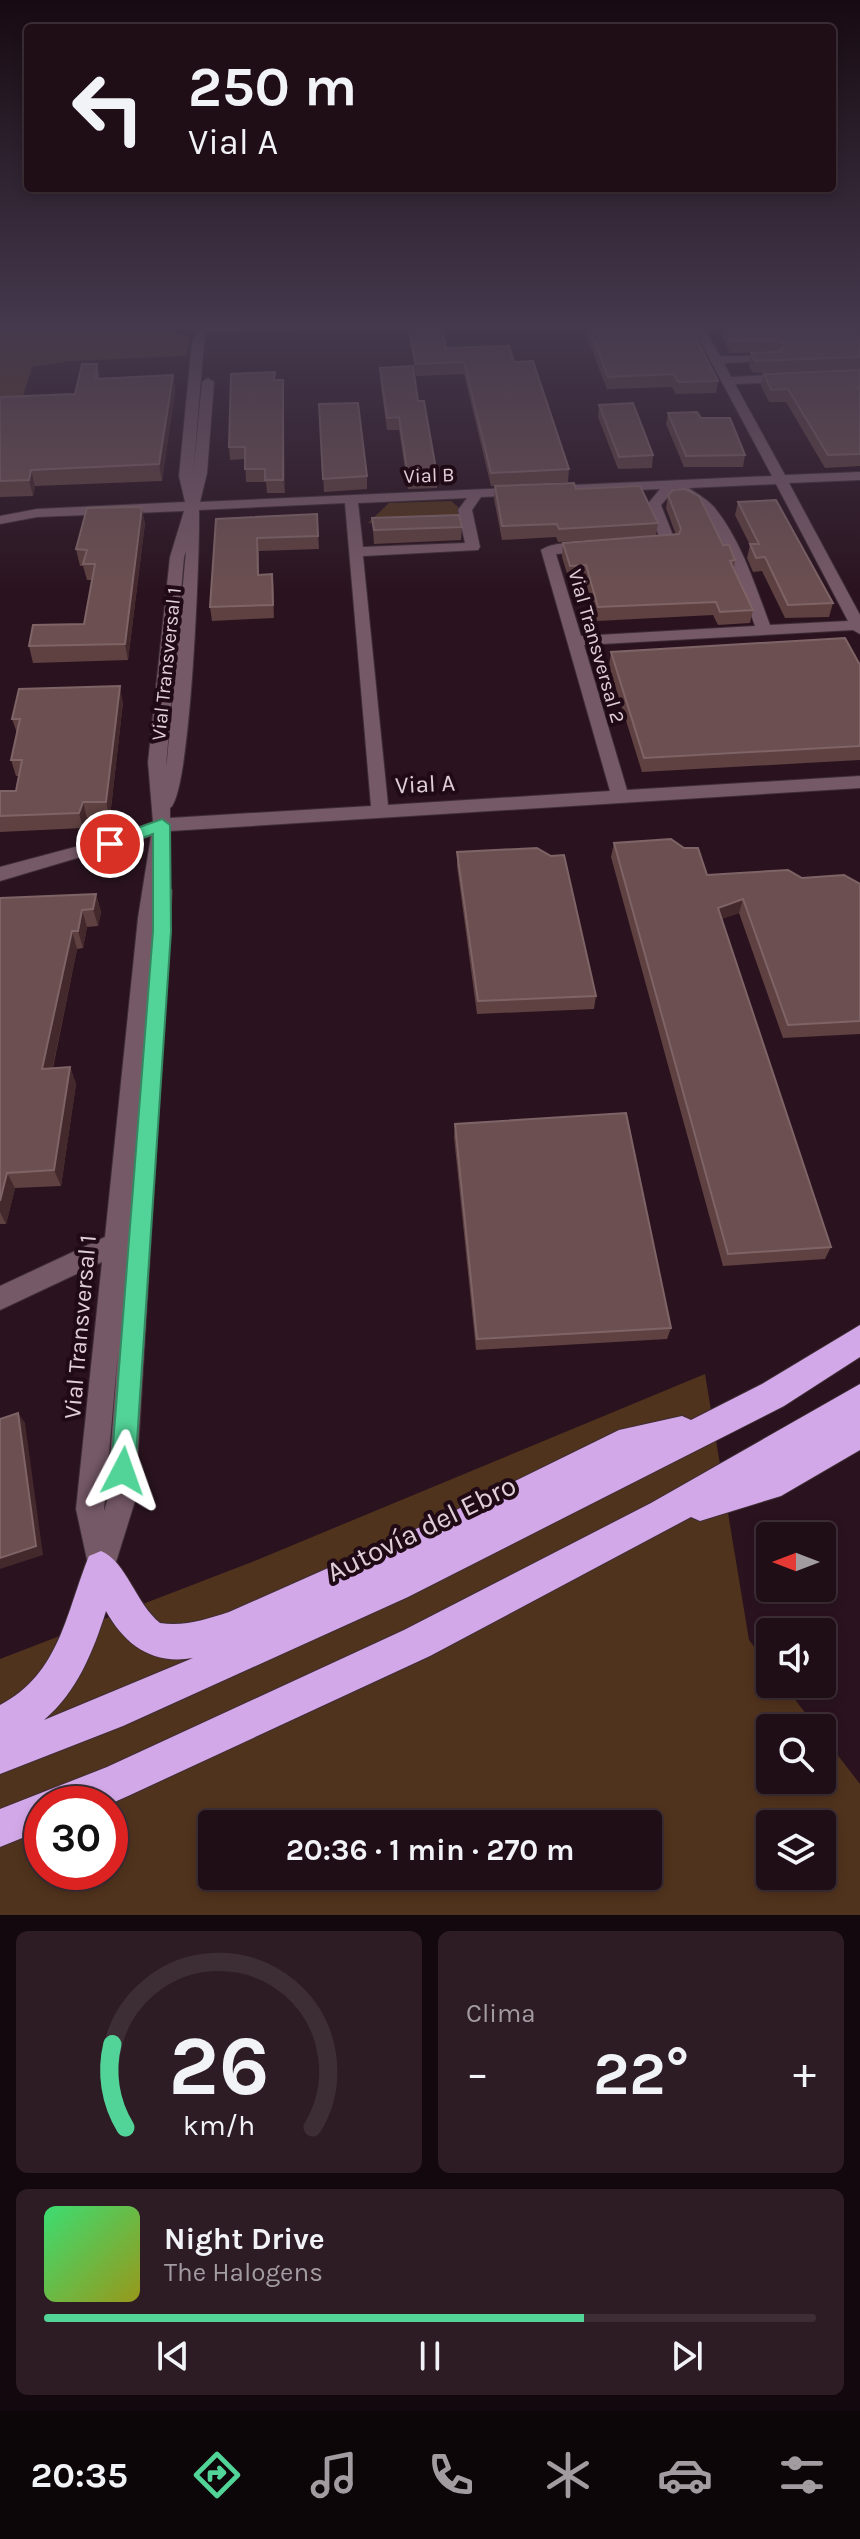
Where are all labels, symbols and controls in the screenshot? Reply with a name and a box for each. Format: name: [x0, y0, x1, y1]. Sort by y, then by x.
text: 250 m: [188, 54, 357, 119]
icon: left: [56, 56, 160, 160]
text: Vial A: [188, 121, 278, 163]
street label: Vial B: [403, 463, 455, 488]
street label: Vial Transversal 2: [564, 567, 629, 726]
street label: Vial Transversal 1: [147, 586, 186, 742]
street label: Vial A: [394, 768, 456, 800]
pin: [76, 810, 144, 878]
icon: arrive: [88, 822, 132, 866]
street label: Vial Transversal 1: [58, 1234, 102, 1420]
position arrow: [81, 1429, 165, 1513]
street label: Autovía del Ebro: [321, 1468, 521, 1589]
north arrow: [756, 1522, 836, 1602]
map controls: [756, 1522, 836, 1890]
button: sound: [756, 1618, 836, 1698]
button: search: [756, 1714, 836, 1794]
speed limit sign: 30: [24, 1786, 128, 1890]
button: layers: [756, 1810, 836, 1890]
text: 20:36 · 1 min · 270 m: [286, 1832, 574, 1868]
text: Clima: [466, 1998, 536, 2029]
text: 26: [169, 2018, 269, 2115]
text: 22°: [593, 2039, 689, 2109]
text: −: [466, 2048, 489, 2099]
text: +: [793, 2048, 816, 2099]
text: km/h: [183, 2109, 255, 2142]
text: Night Drive: [164, 2221, 325, 2257]
text: The Halogens: [164, 2257, 323, 2288]
icon: previous: [151, 2334, 195, 2378]
icon: pause: [408, 2334, 452, 2378]
icon: next: [665, 2334, 709, 2378]
icon: directions: [189, 2447, 245, 2503]
icon: music: [306, 2447, 362, 2503]
icon: phone: [423, 2447, 479, 2503]
icon: climate: [540, 2447, 596, 2503]
icon: car: [657, 2447, 713, 2503]
icon: filters: [774, 2447, 830, 2503]
text: 20:35: [30, 2454, 128, 2496]

